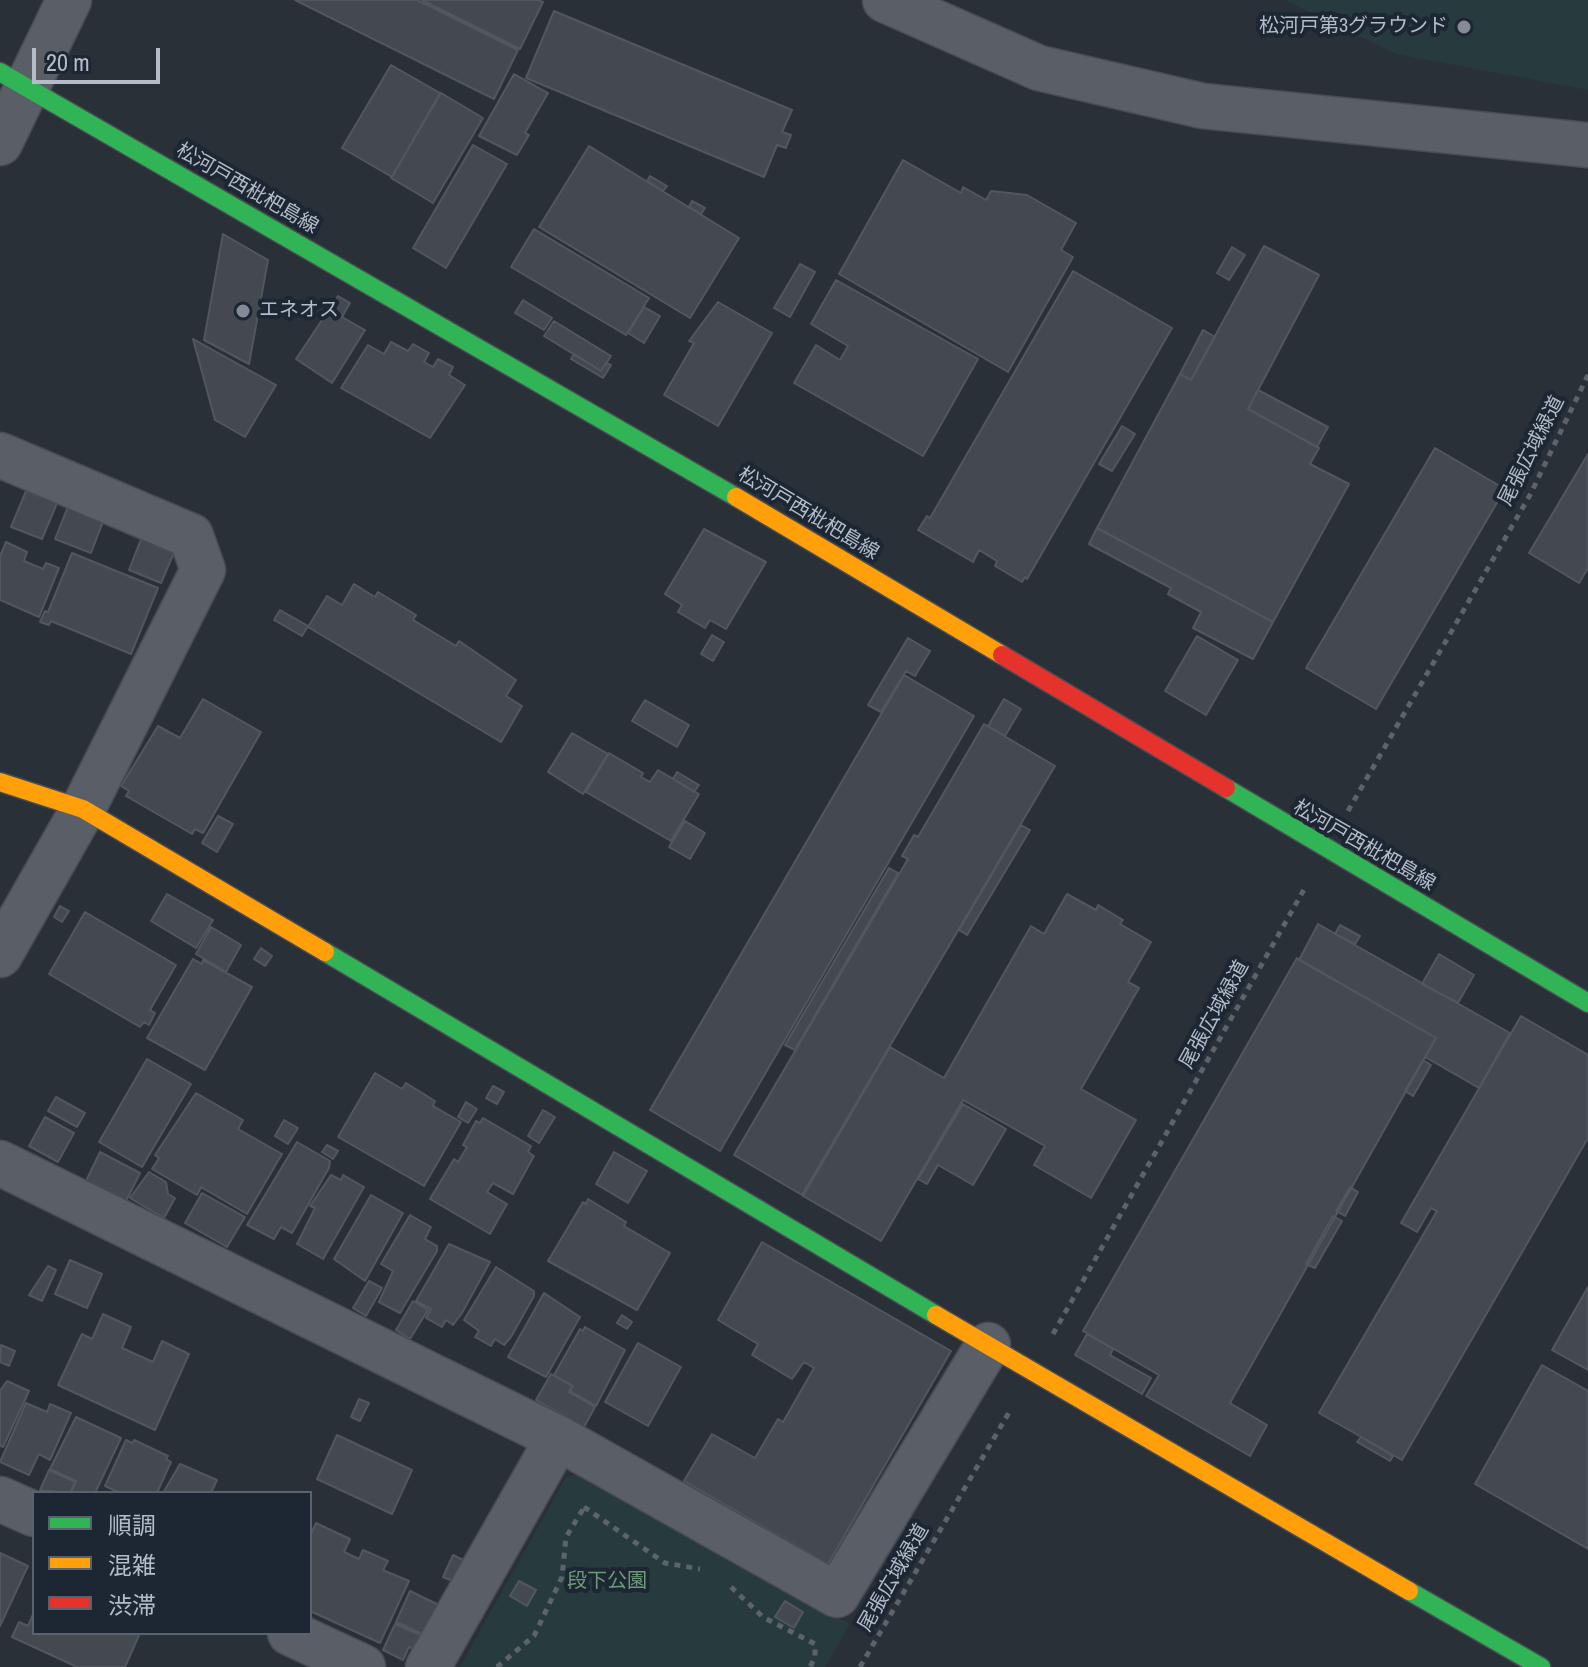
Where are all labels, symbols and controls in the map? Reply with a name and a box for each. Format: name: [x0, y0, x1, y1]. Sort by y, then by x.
place label: 松河戸第3グラウンド: [1259, 15, 1448, 39]
marker: 松河戸第3グラウンド: [1455, 18, 1473, 36]
scale bar: [36, 32, 164, 82]
text: 20 m: [46, 46, 90, 78]
street label: 松河戸西枇杷島線: [172, 139, 322, 239]
place label: エネオス: [259, 299, 339, 323]
marker: エネオス: [234, 302, 252, 320]
street label: 尾張広域緑道: [1494, 392, 1570, 510]
street label: 松河戸西枇杷島線: [733, 463, 883, 565]
street label: 松河戸西枇杷島線: [1289, 796, 1439, 896]
street label: 尾張広域緑道: [1175, 957, 1255, 1073]
legend: [32, 1491, 312, 1635]
text: 順調: [108, 1509, 156, 1541]
street label: 尾張広域緑道: [854, 1520, 934, 1636]
text: 混雑: [108, 1549, 156, 1581]
park label: 段下公園: [567, 1570, 647, 1594]
text: 渋滞: [108, 1589, 156, 1621]

